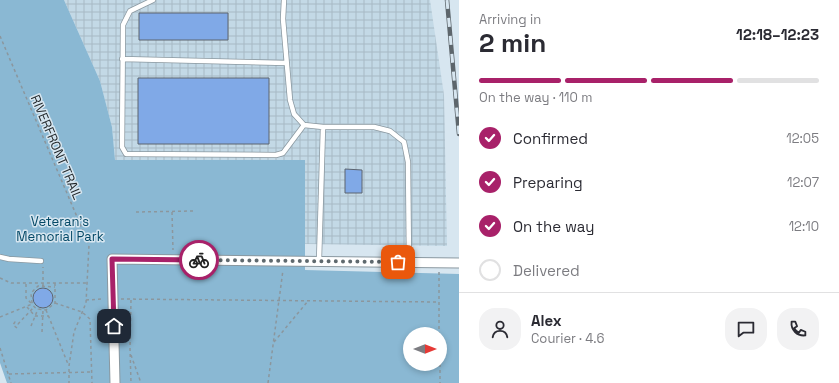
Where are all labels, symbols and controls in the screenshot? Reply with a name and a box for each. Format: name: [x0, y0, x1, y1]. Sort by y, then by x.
text: Arriving in: [479, 11, 541, 28]
text: 12:18–12:23: [736, 25, 819, 44]
text: 2 min: [479, 26, 546, 60]
text: On the way · 110 m: [479, 89, 592, 106]
street label: RIVERFRONT TRAIL: [27, 92, 86, 202]
icon: check: [479, 127, 501, 149]
text: Confirmed: [513, 129, 588, 148]
text: 12:05: [786, 130, 819, 147]
icon: check: [479, 171, 501, 193]
text: Preparing: [513, 173, 583, 192]
text: 12:07: [787, 174, 819, 191]
park label: Veteran's Memorial Park: [16, 213, 104, 245]
icon: check: [479, 215, 501, 237]
text: On the way: [513, 217, 594, 236]
text: 12:10: [789, 218, 819, 235]
courier: [179, 240, 219, 280]
pin: [381, 245, 415, 279]
icon: bike: [188, 249, 210, 271]
icon: bag: [387, 251, 409, 273]
text: Delivered: [513, 261, 580, 280]
button: person: [479, 308, 521, 350]
button: chat: [725, 308, 767, 350]
button: phone: [777, 308, 819, 350]
pin: [97, 309, 131, 343]
text: Alex: [531, 311, 562, 330]
icon: home: [103, 315, 125, 337]
north arrow: [403, 327, 447, 371]
map controls: [403, 327, 447, 371]
text: Courier · 4.6: [531, 330, 604, 347]

